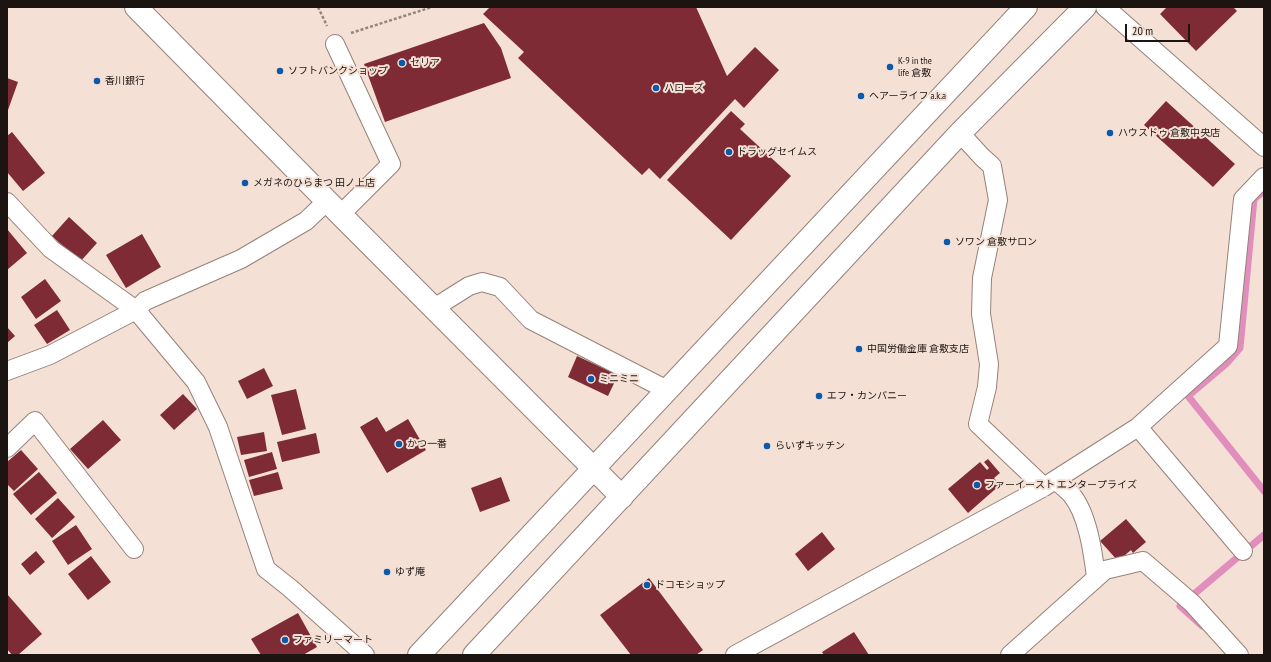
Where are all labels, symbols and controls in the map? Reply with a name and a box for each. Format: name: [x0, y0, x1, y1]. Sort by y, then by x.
scale bar: [1127, 16, 1192, 42]
text: 20 m: [1132, 23, 1153, 38]
place label: K-9 in the life 倉敷: [898, 55, 932, 78]
place label: セリア: [410, 57, 440, 69]
marker: セリア: [397, 58, 407, 68]
marker: K-9 in the life 倉敷: [885, 62, 895, 72]
place label: ソフトバンクショップ: [288, 65, 388, 77]
marker: ソフトバンクショップ: [275, 66, 285, 76]
place label: 香川銀行: [105, 75, 145, 87]
marker: 香川銀行: [92, 76, 102, 86]
place label: ハローズ: [664, 82, 704, 94]
marker: ハローズ: [651, 83, 661, 93]
place label: ヘアーライフ a.k.a: [869, 90, 946, 102]
marker: ヘアーライフ a.k.a: [856, 91, 866, 101]
place label: ハウスドゥ 倉敷中央店: [1118, 127, 1220, 139]
marker: ハウスドゥ 倉敷中央店: [1105, 128, 1115, 138]
place label: ドラッグセイムス: [737, 146, 817, 158]
marker: ドラッグセイムス: [724, 147, 734, 157]
place label: メガネのひらまつ 田ノ上店: [253, 177, 375, 189]
marker: メガネのひらまつ 田ノ上店: [240, 178, 250, 188]
place label: ソワン 倉敷サロン: [955, 236, 1037, 248]
marker: ソワン 倉敷サロン: [942, 237, 952, 247]
place label: 中国労働金庫 倉敷支店: [867, 343, 969, 355]
marker: 中国労働金庫 倉敷支店: [854, 344, 864, 354]
place label: ミニミニ: [599, 373, 639, 385]
marker: ミニミニ: [586, 374, 596, 384]
place label: エフ・カンパニー: [827, 390, 907, 402]
marker: エフ・カンパニー: [814, 391, 824, 401]
place label: かつ一番: [407, 438, 447, 450]
marker: かつ一番: [394, 439, 404, 449]
place label: らいずキッチン: [775, 440, 845, 452]
marker: らいずキッチン: [762, 441, 772, 451]
place label: ファーイースト エンタープライズ: [985, 479, 1137, 491]
marker: ファーイースト エンタープライズ: [972, 480, 982, 490]
place label: ゆず庵: [395, 566, 425, 578]
marker: ゆず庵: [382, 567, 392, 577]
place label: ドコモショップ: [655, 579, 725, 591]
marker: ドコモショップ: [642, 580, 652, 590]
place label: ファミリーマート: [293, 634, 373, 646]
marker: ファミリーマート: [280, 635, 290, 645]

